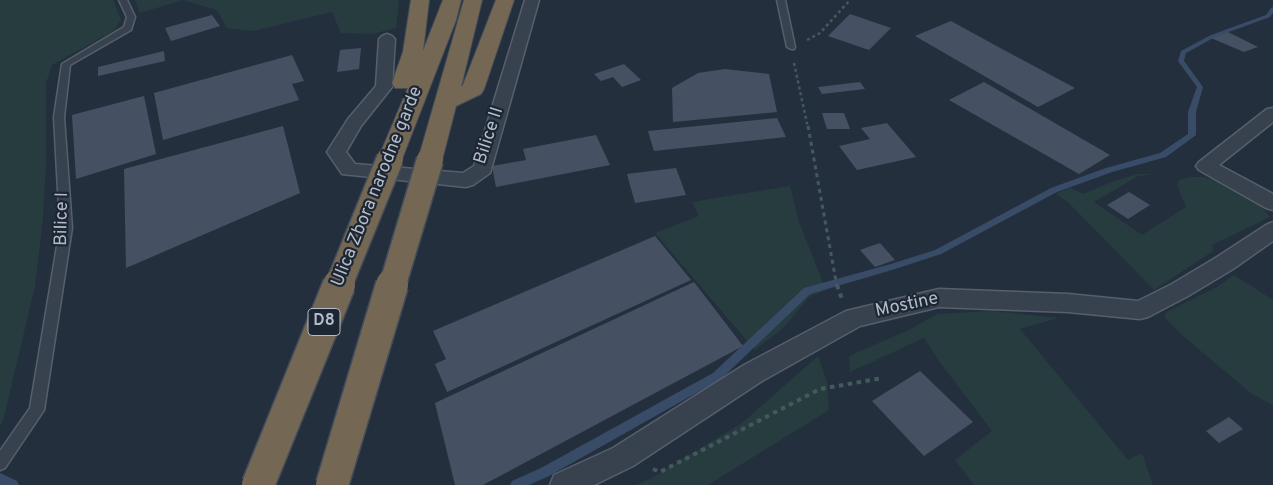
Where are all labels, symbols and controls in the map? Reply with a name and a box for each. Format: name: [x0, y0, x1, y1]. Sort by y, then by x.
street label: Ulica Zbora narodne garde: [328, 84, 428, 290]
street label: Bilice II: [471, 105, 509, 167]
street label: Bilice I: [52, 192, 74, 246]
street label: Mostine: [874, 289, 940, 323]
road number: D8: [308, 308, 340, 336]

